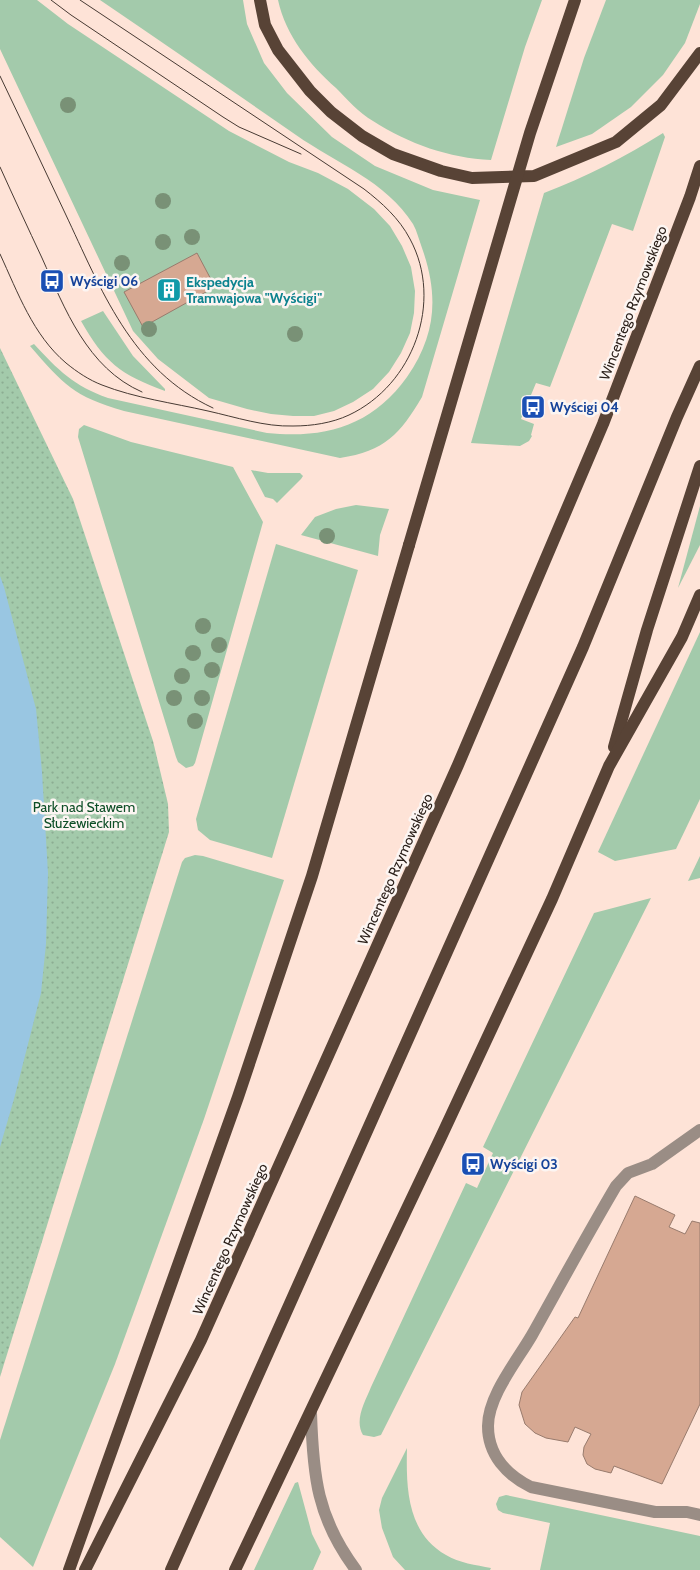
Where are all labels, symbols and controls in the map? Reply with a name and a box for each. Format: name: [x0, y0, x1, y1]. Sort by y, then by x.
street label: Wincentego Rzymowskiego: [595, 223, 671, 383]
bus stop icon: Wyścigi 06: [39, 268, 65, 294]
place label: Wyścigi 06: [70, 272, 138, 290]
place label: Ekspedycja Tramwajowa "Wyścigi": [186, 273, 322, 307]
building icon: Ekspedycja Tramwajowa "Wyścigi": [156, 277, 182, 303]
bus stop icon: Wyścigi 04: [520, 394, 546, 420]
place label: Wyścigi 04: [550, 398, 619, 416]
street label: Wincentego Rzymowskiego: [353, 790, 437, 947]
park label: Park nad Stawem Służewieckim: [33, 798, 135, 832]
bus stop icon: Wyścigi 03: [460, 1151, 486, 1177]
place label: Wyścigi 03: [490, 1155, 558, 1173]
street label: Wincentego Rzymowskiego: [188, 1160, 272, 1317]

